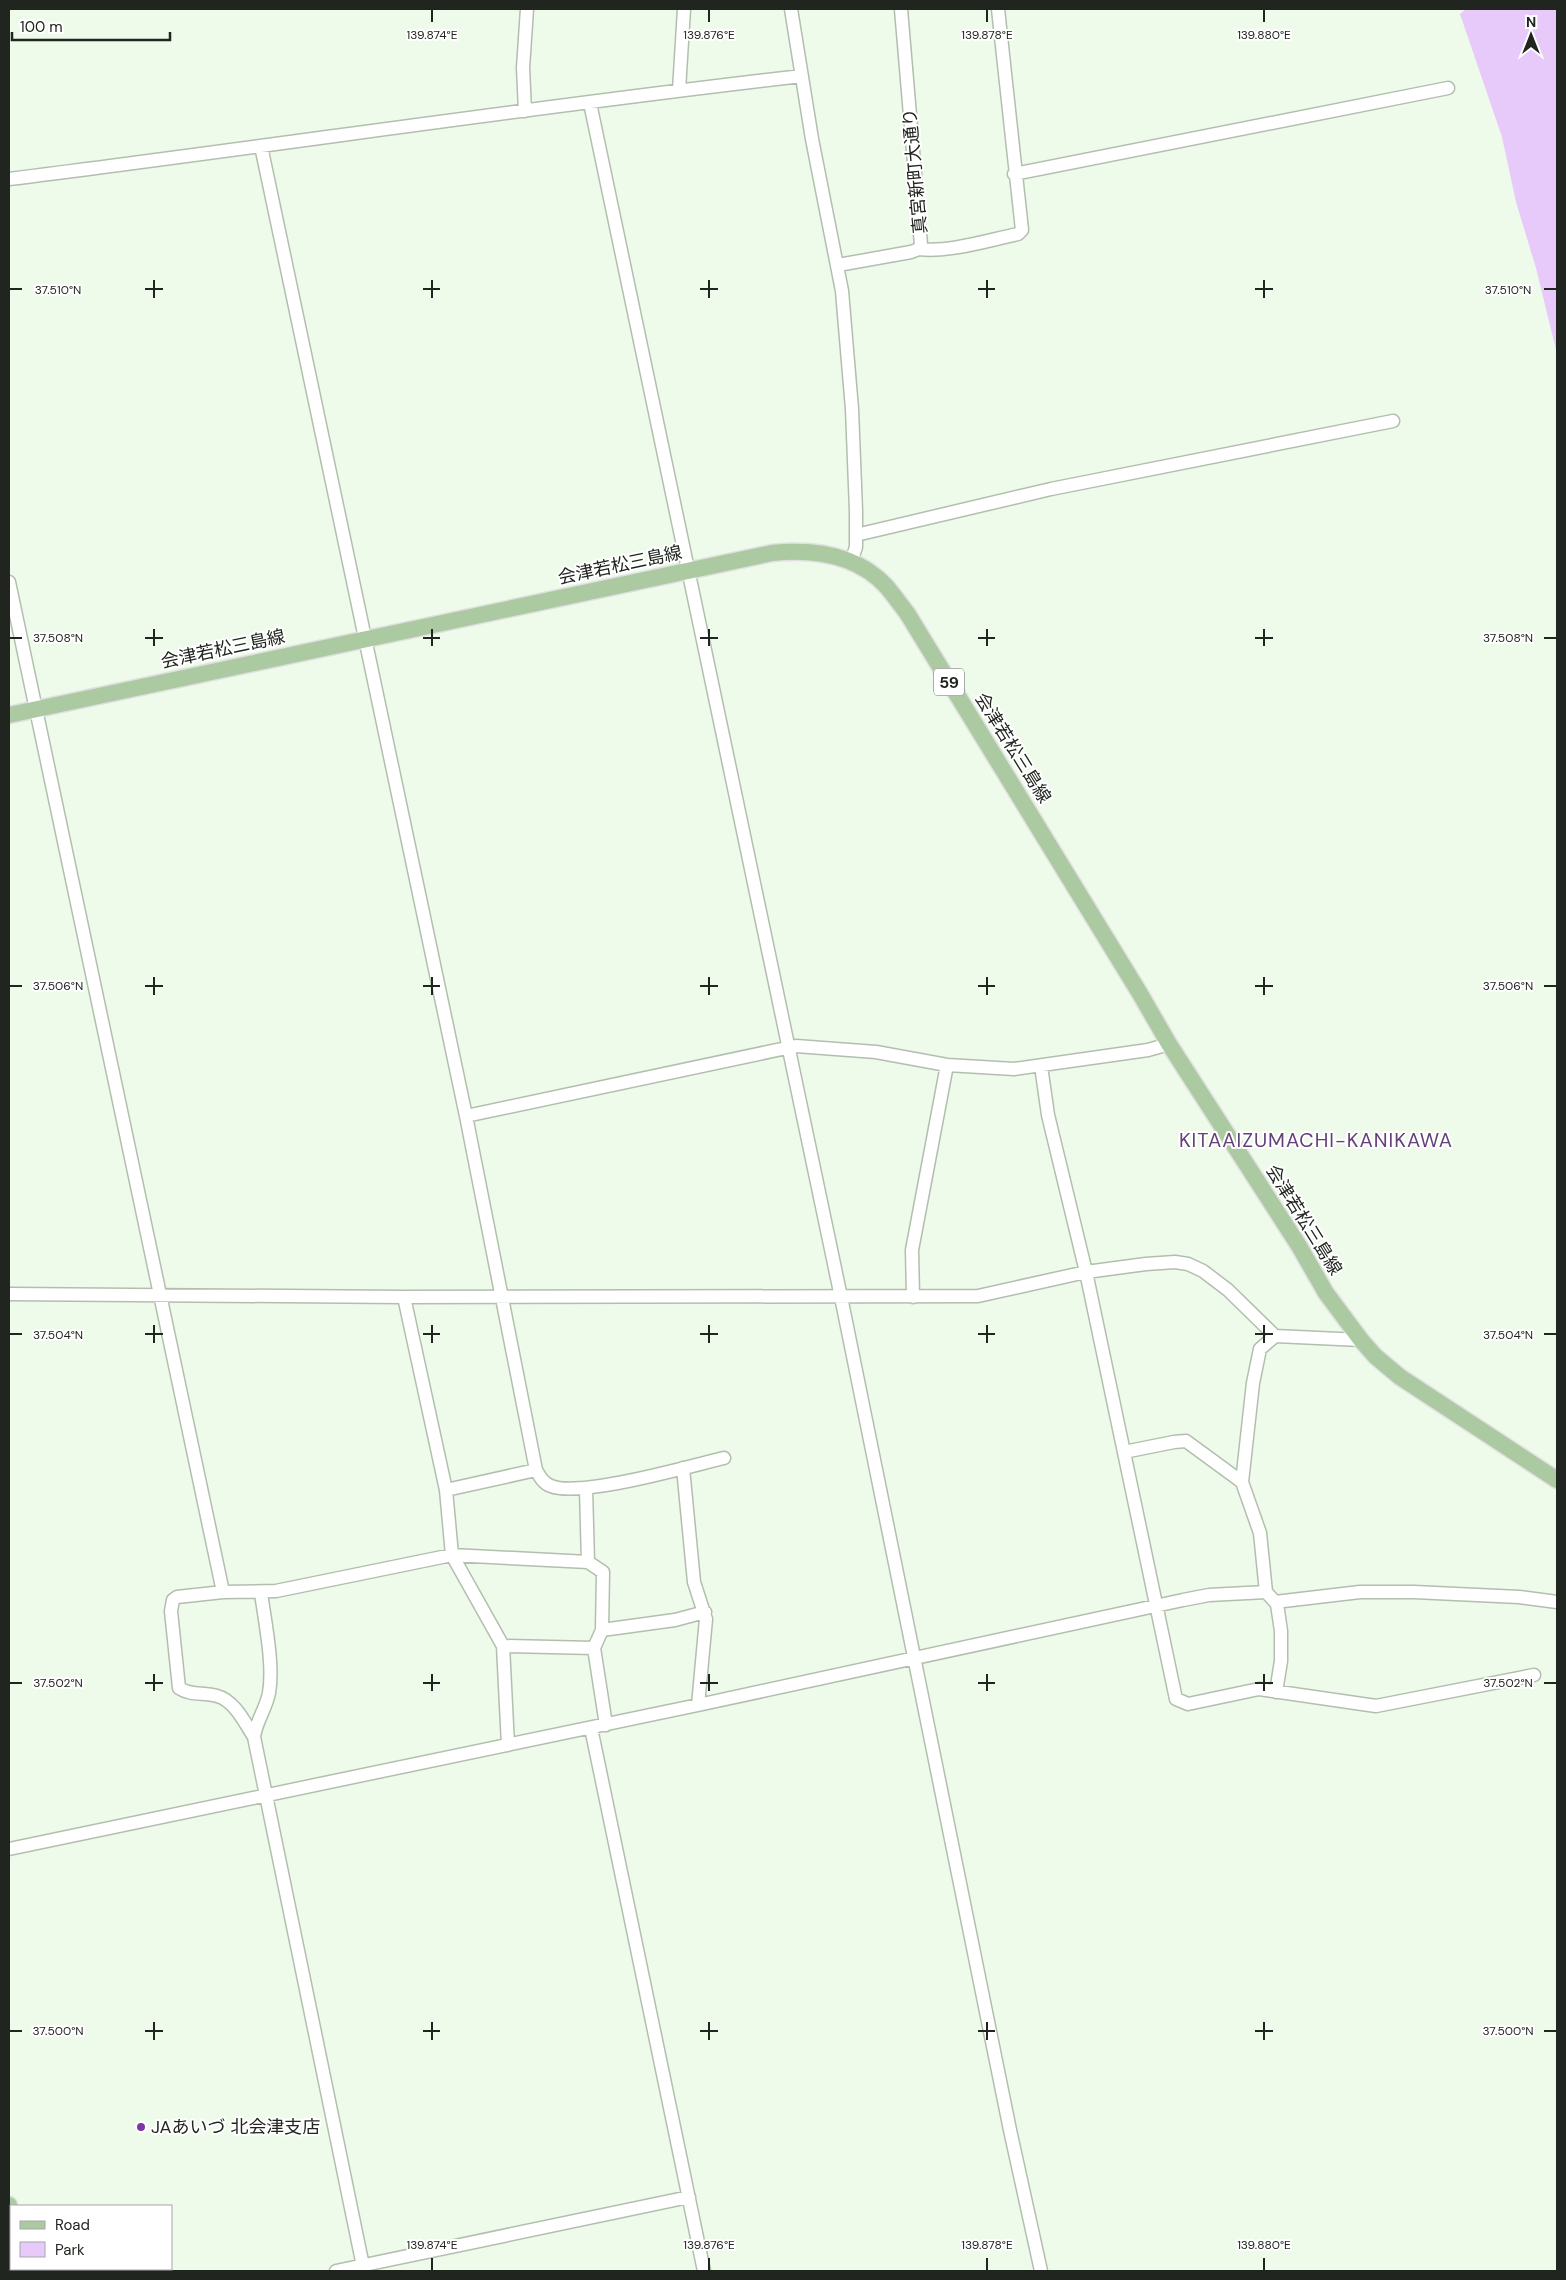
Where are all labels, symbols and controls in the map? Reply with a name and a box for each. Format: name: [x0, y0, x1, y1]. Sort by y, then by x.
scale bar: [12, 10, 170, 42]
north arrow: [1506, 10, 1556, 60]
text: N: [1526, 13, 1536, 31]
text: 100 m: [20, 17, 63, 37]
text: 139.874°E: [407, 27, 458, 43]
text: 139.876°E: [683, 27, 735, 43]
text: 139.878°E: [961, 27, 1013, 43]
text: 139.880°E: [1237, 27, 1291, 43]
street label: 真宮新町大通り: [898, 107, 932, 235]
text: 37.510°N: [35, 282, 81, 298]
text: 37.510°N: [1485, 282, 1531, 298]
street label: 会津若松三島線: [556, 540, 684, 590]
street label: 会津若松三島線: [159, 624, 287, 674]
text: 37.508°N: [33, 630, 83, 646]
text: 37.508°N: [1483, 630, 1533, 646]
road number: 59: [934, 669, 964, 696]
street label: 会津若松三島線: [969, 688, 1057, 808]
text: 37.506°N: [33, 978, 83, 994]
text: 37.506°N: [1483, 978, 1533, 994]
district label: KITAAIZUMACHI-KANIKAWA: [1179, 1127, 1453, 1153]
street label: 会津若松三島線: [1260, 1160, 1348, 1280]
text: 37.504°N: [33, 1327, 83, 1343]
text: 37.504°N: [1483, 1327, 1533, 1343]
text: 37.502°N: [33, 1675, 83, 1691]
text: 37.502°N: [1483, 1675, 1533, 1691]
text: 37.500°N: [32, 2023, 84, 2039]
text: 37.500°N: [1482, 2023, 1534, 2039]
place label: JAあいづ 北会津支店: [151, 2115, 320, 2139]
marker: JAあいづ 北会津支店: [135, 2121, 147, 2133]
legend: [10, 2205, 172, 2270]
text: Road: [55, 2215, 90, 2235]
text: 139.874°E: [407, 2237, 458, 2253]
text: 139.876°E: [683, 2237, 735, 2253]
text: 139.878°E: [961, 2237, 1013, 2253]
text: 139.880°E: [1237, 2237, 1291, 2253]
text: Park: [55, 2240, 85, 2260]

